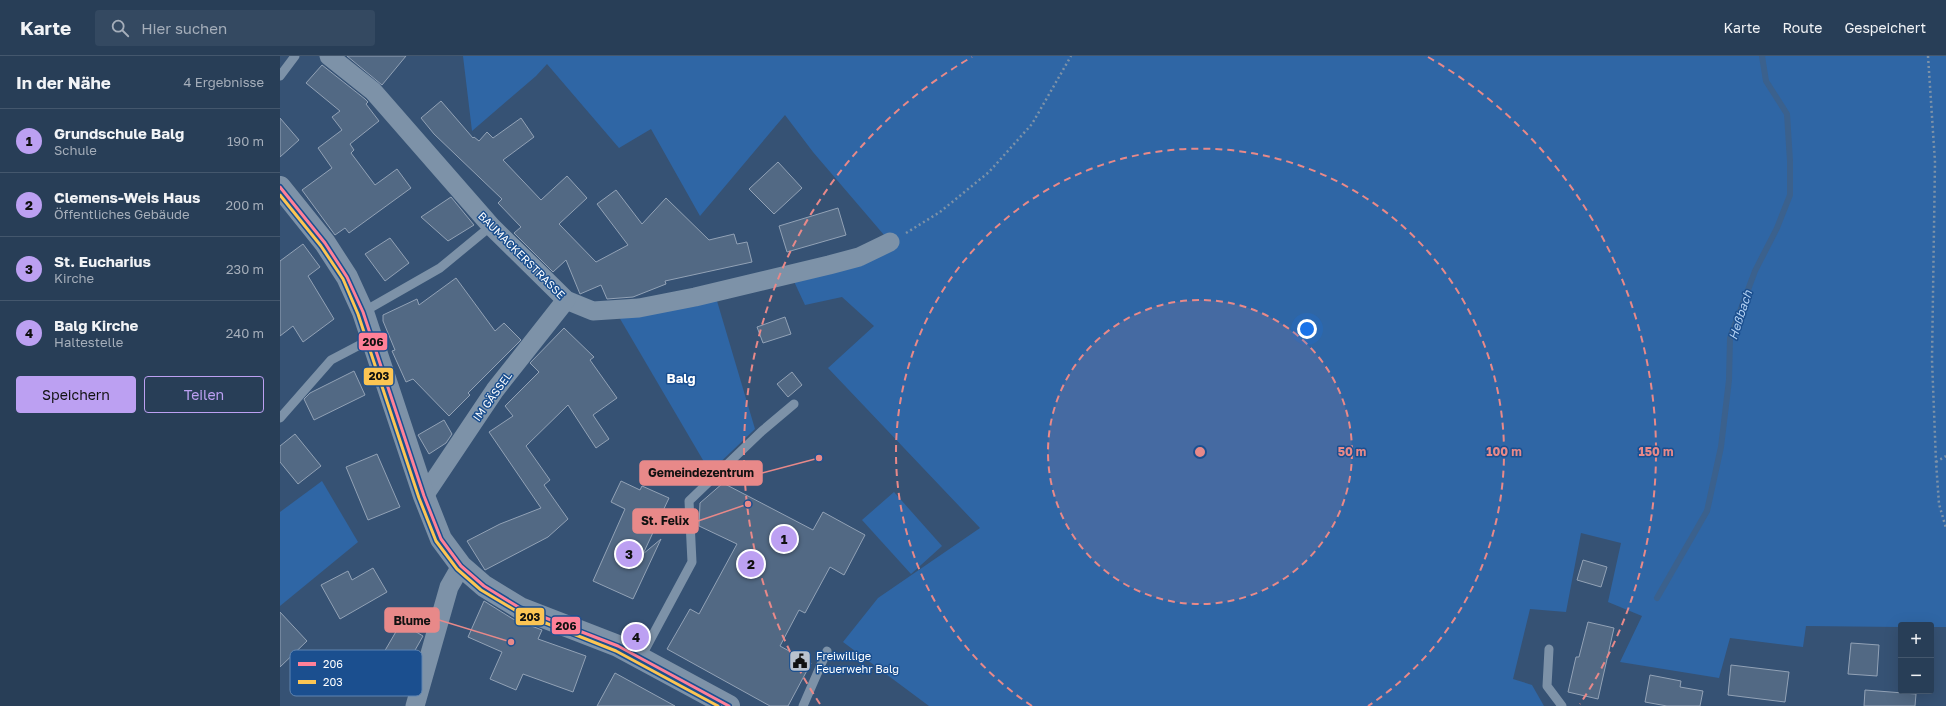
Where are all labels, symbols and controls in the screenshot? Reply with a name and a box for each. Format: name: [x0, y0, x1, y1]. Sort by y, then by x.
search box: [95, 10, 375, 46]
text: Karte: [20, 16, 71, 39]
icon: search: [109, 17, 131, 39]
text: Hier suchen: [141, 19, 227, 37]
text: Karte: [1724, 19, 1760, 36]
text: Route: [1782, 19, 1822, 36]
text: Gespeichert: [1844, 19, 1926, 36]
text: In der Nähe: [16, 72, 111, 93]
text: 4 Ergebnisse: [184, 74, 264, 90]
text: Grundschule Balg: [54, 124, 184, 142]
text: 1: [26, 133, 32, 149]
text: 190 m: [227, 133, 264, 149]
text: Schule: [54, 142, 97, 158]
text: Clemens-Weis Haus: [54, 188, 200, 206]
text: 2: [25, 197, 33, 213]
text: 200 m: [226, 197, 264, 213]
text: Öffentliches Gebäude: [54, 206, 190, 222]
street label: BAUMACKERSTRASSE: [476, 209, 568, 301]
text: St. Eucharius: [54, 252, 151, 270]
text: 3: [25, 261, 33, 277]
text: 230 m: [226, 261, 264, 277]
text: Kirche: [54, 270, 94, 286]
water label: Heßbach: [1725, 288, 1755, 342]
text: Balg Kirche: [54, 316, 138, 334]
your location: [1297, 319, 1317, 339]
text: 4: [25, 325, 33, 341]
text: 240 m: [226, 325, 264, 341]
line badge: 206: [358, 332, 388, 351]
text: Haltestelle: [54, 334, 123, 350]
text: 206: [363, 335, 383, 348]
line badge: 203: [363, 367, 394, 386]
street label: IM GÄSSEL: [470, 368, 515, 423]
text: 203: [369, 369, 390, 382]
district label: Balg: [667, 370, 696, 386]
button: Speichern: [16, 376, 136, 413]
button: Teilen: [144, 376, 264, 413]
text: 50 m: [1338, 444, 1366, 459]
text: 100 m: [1486, 444, 1522, 459]
text: 150 m: [1639, 444, 1673, 459]
centre of rings: [1193, 445, 1207, 459]
callout: Gemeindezentrum: [640, 461, 762, 485]
text: Gemeindezentrum: [648, 465, 754, 480]
callout: St. Felix: [633, 509, 698, 533]
text: St. Felix: [641, 513, 689, 528]
pin: 1: [771, 524, 797, 554]
pin: 3: [616, 539, 642, 569]
pin: 2: [738, 549, 764, 579]
line badge: 203: [515, 607, 545, 626]
callout: Blume: [385, 608, 439, 632]
text: 203: [520, 610, 541, 623]
text: Blume: [393, 613, 431, 628]
line badge: 206: [551, 616, 581, 635]
text: 206: [556, 619, 576, 632]
pin: 4: [623, 622, 649, 652]
map controls: [1898, 622, 1934, 694]
button: +: [1898, 622, 1934, 658]
public building icon: Freiwillige Feuerwehr Balg: [787, 648, 813, 674]
place label: Freiwillige Feuerwehr Balg: [816, 649, 899, 675]
legend: [290, 650, 422, 696]
text: 206: [323, 657, 343, 670]
button: −: [1898, 658, 1934, 694]
text: 203: [323, 675, 343, 688]

